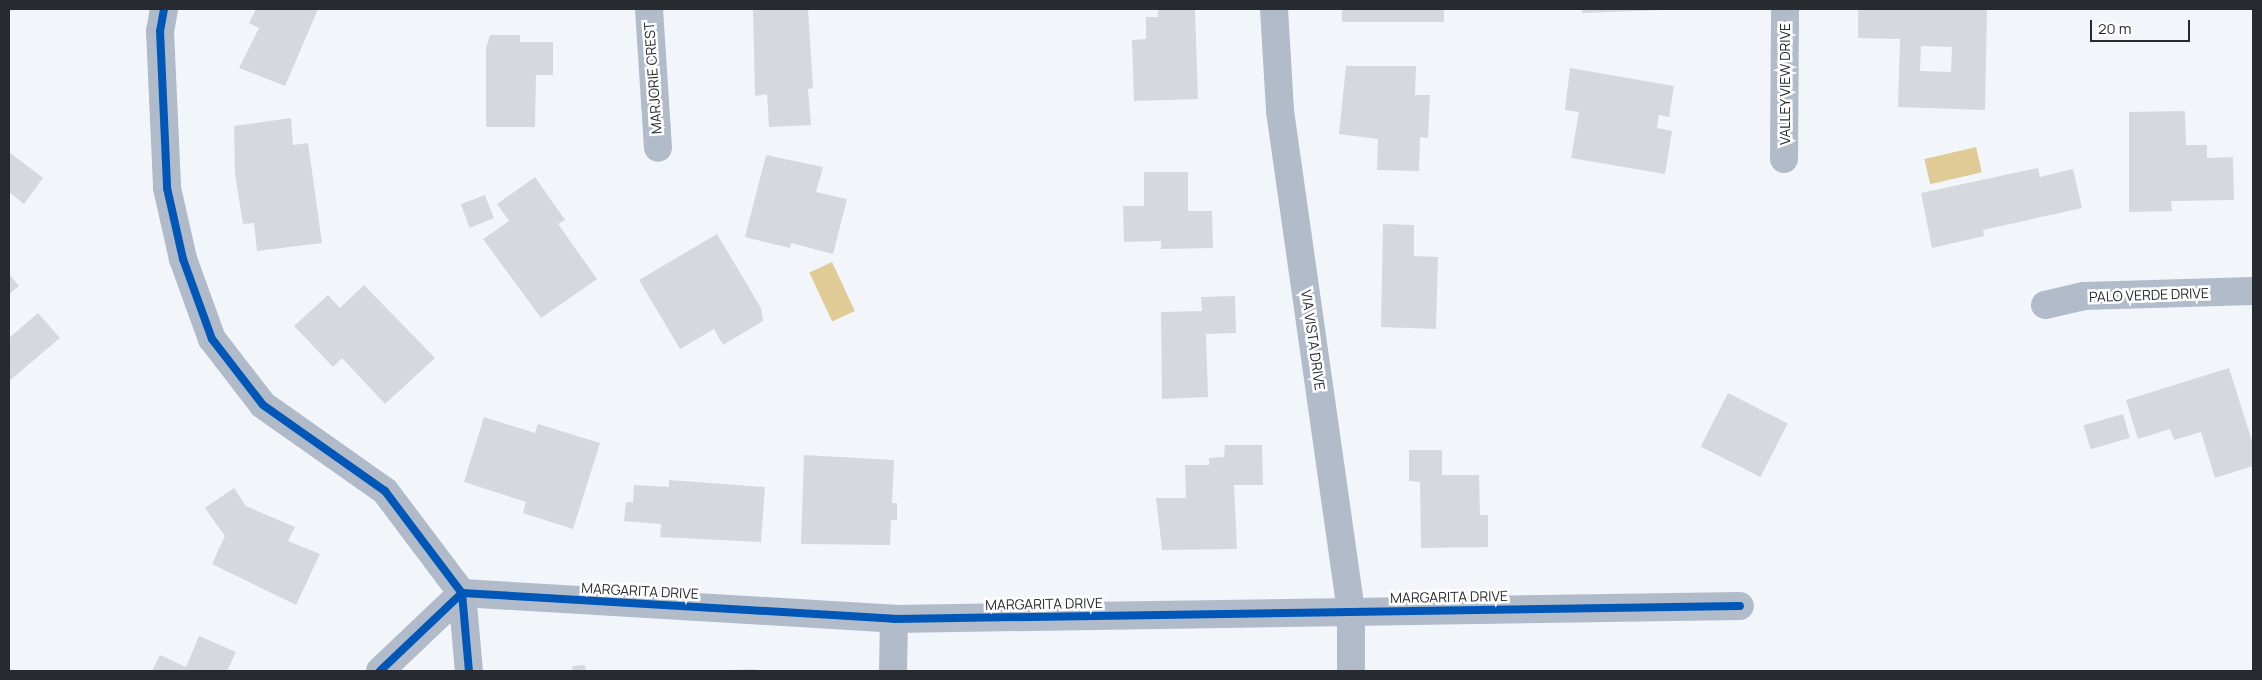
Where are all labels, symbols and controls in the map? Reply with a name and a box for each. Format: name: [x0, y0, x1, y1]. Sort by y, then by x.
scale bar: [2092, 10, 2192, 42]
text: 20 m: [2098, 18, 2131, 39]
street label: MARJORIE CREST: [641, 21, 665, 135]
street label: VALLEY VIEW DRIVE: [1777, 23, 1793, 145]
street label: PALO VERDE DRIVE: [2089, 285, 2209, 305]
street label: VIA VISTA DRIVE: [1298, 289, 1328, 391]
street label: MARGARITA DRIVE: [581, 580, 699, 602]
street label: MARGARITA DRIVE: [1390, 588, 1508, 606]
street label: MARGARITA DRIVE: [985, 595, 1103, 613]

